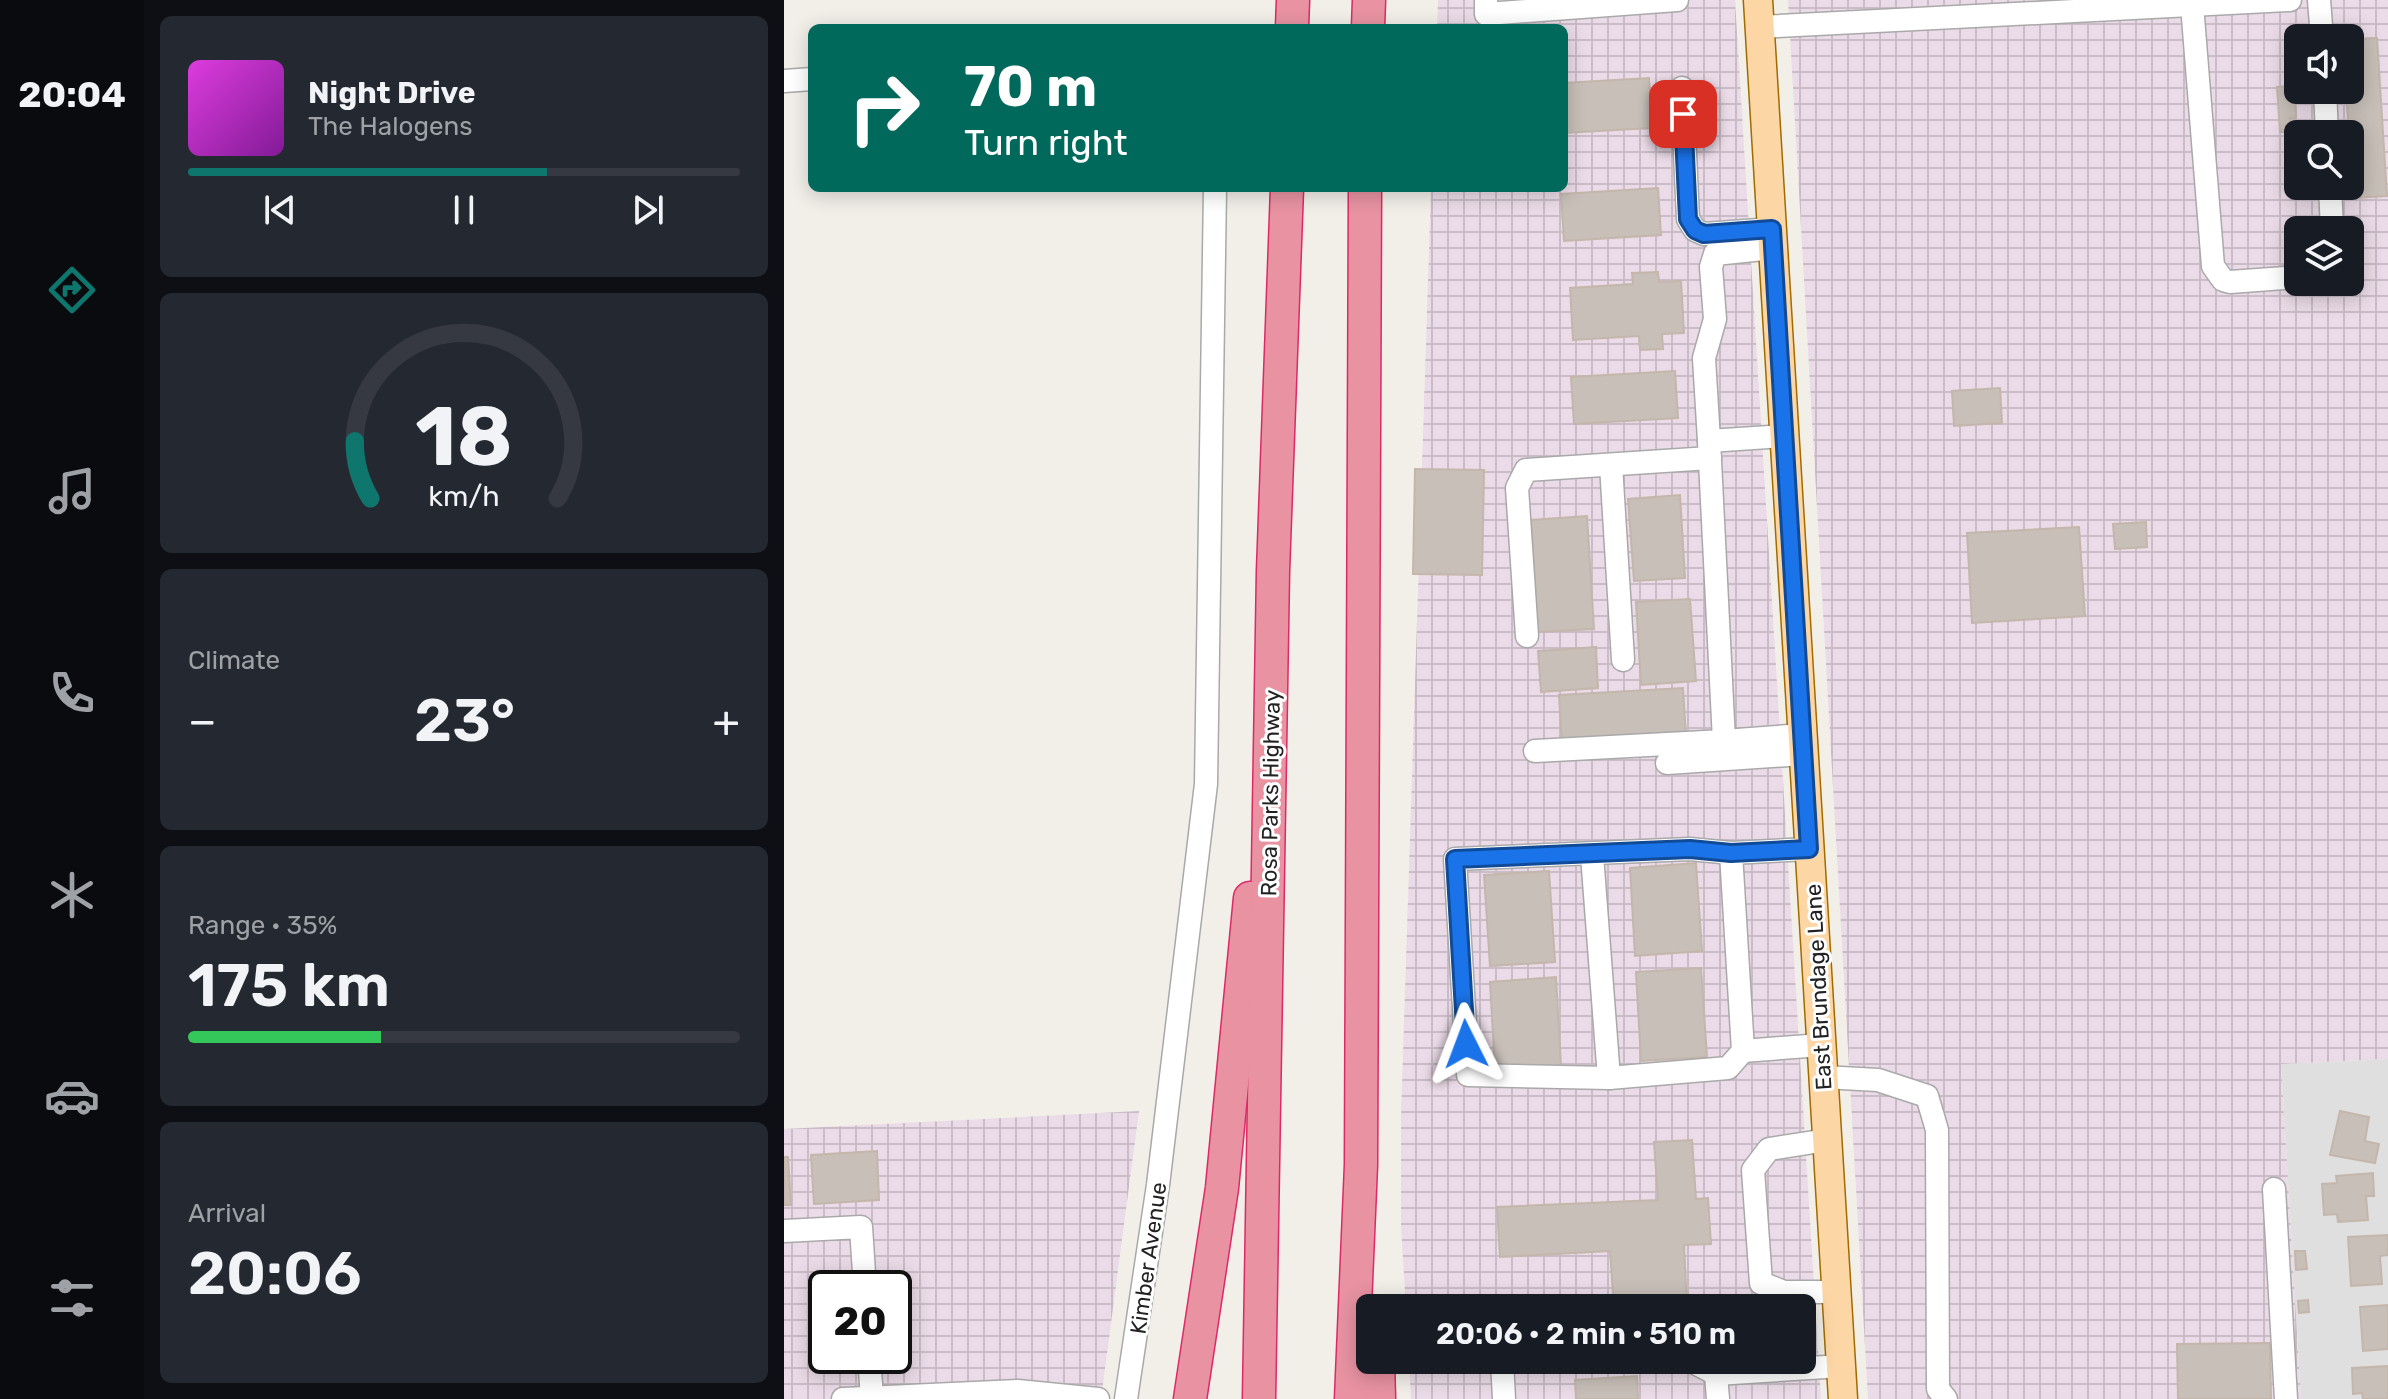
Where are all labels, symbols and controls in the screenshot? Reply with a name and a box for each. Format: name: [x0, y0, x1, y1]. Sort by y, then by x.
map controls: [2284, 24, 2364, 296]
button: sound: [2284, 24, 2364, 104]
text: 70 m: [964, 54, 1097, 120]
icon: right: [832, 56, 936, 160]
text: 20:04: [18, 73, 126, 116]
text: Night Drive: [308, 75, 476, 111]
pin: [1649, 80, 1717, 148]
icon: arrive: [1661, 92, 1705, 136]
text: The Halogens: [308, 111, 473, 142]
button: search: [2284, 120, 2364, 200]
text: Turn right: [964, 121, 1128, 164]
icon: previous: [258, 188, 302, 232]
icon: pause: [442, 188, 486, 232]
icon: next: [626, 188, 670, 232]
button: layers: [2284, 216, 2364, 296]
icon: directions: [44, 262, 100, 318]
text: 18: [415, 386, 513, 485]
icon: music: [44, 463, 100, 519]
text: km/h: [428, 479, 500, 513]
text: Climate: [188, 645, 280, 676]
icon: phone: [44, 665, 100, 721]
text: 23°: [414, 685, 515, 756]
street label: Rosa Parks Highway: [1255, 689, 1286, 897]
text: −: [188, 695, 217, 747]
text: +: [713, 695, 740, 747]
icon: climate: [44, 867, 100, 923]
street label: East Brundage Lane: [1800, 883, 1837, 1091]
text: Range · 35%: [188, 910, 337, 941]
text: 175 km: [188, 950, 390, 1021]
position arrow: [1424, 1002, 1508, 1086]
icon: car: [44, 1068, 100, 1124]
street label: Kimber Avenue: [1124, 1180, 1173, 1336]
text: Arrival: [188, 1198, 266, 1229]
text: 20:06: [188, 1238, 361, 1309]
icon: filters: [44, 1270, 100, 1326]
speed limit sign: 20: [808, 1270, 912, 1374]
text: 20:06 · 2 min · 510 m: [1436, 1316, 1736, 1352]

